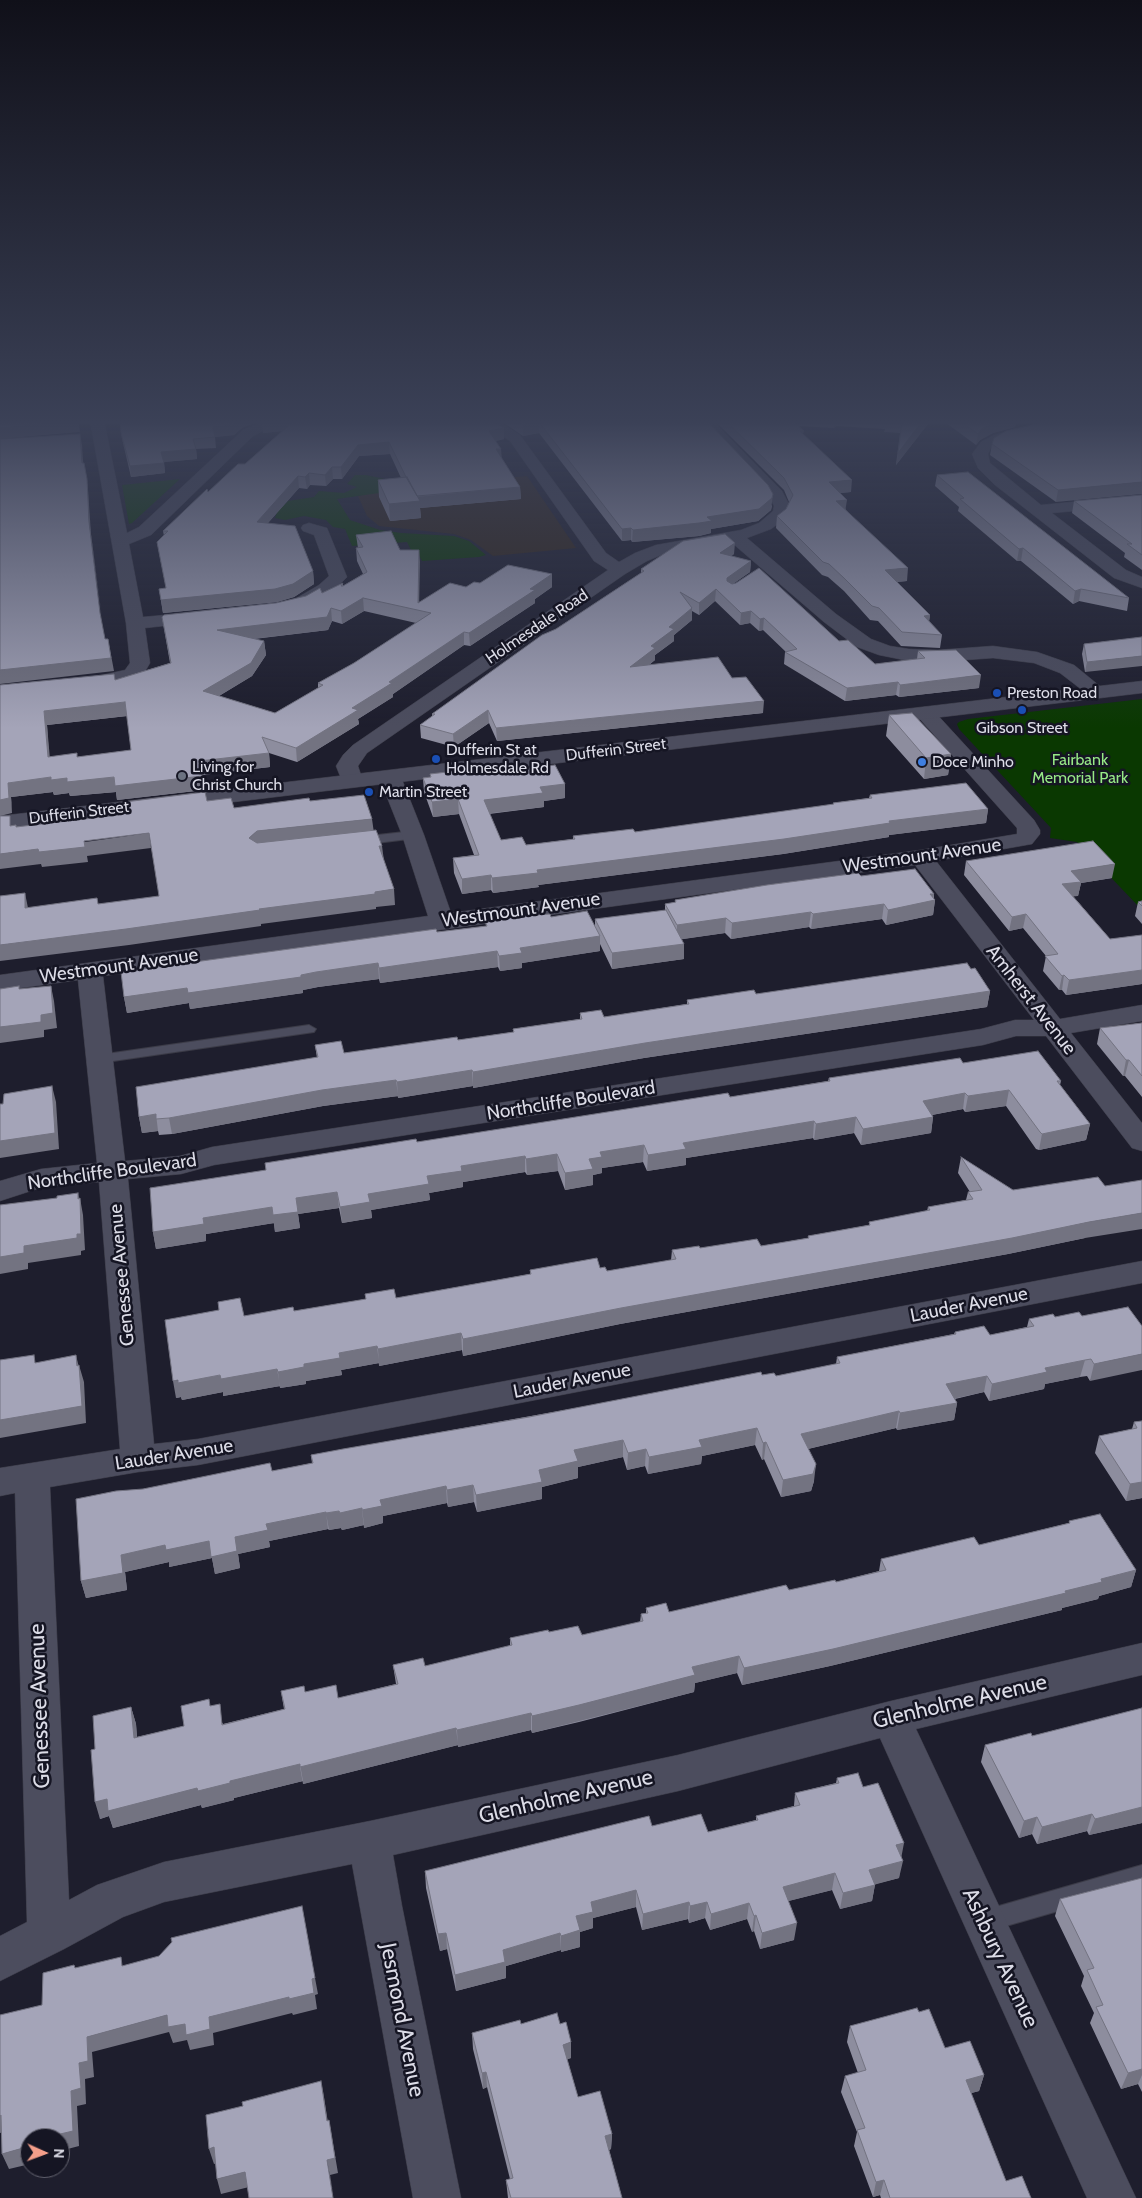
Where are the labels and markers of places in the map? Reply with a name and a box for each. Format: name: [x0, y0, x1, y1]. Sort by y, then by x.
place label: Preston Road: [1007, 683, 1097, 703]
marker: Preston Road: [991, 687, 1003, 699]
marker: Gibson Street: [1016, 704, 1028, 716]
place label: Gibson Street: [976, 718, 1068, 738]
place label: Dufferin St at Holmesdale Rd: [446, 740, 549, 778]
place label: Doce Minho: [932, 752, 1014, 772]
marker: Dufferin St at Holmesdale Rd: [430, 753, 442, 765]
marker: Doce Minho: [916, 756, 928, 768]
place label: Living for Christ Church: [192, 757, 282, 795]
marker: Living for Christ Church: [176, 770, 188, 782]
place label: Martin Street: [379, 782, 467, 802]
marker: Martin Street: [363, 786, 375, 798]

